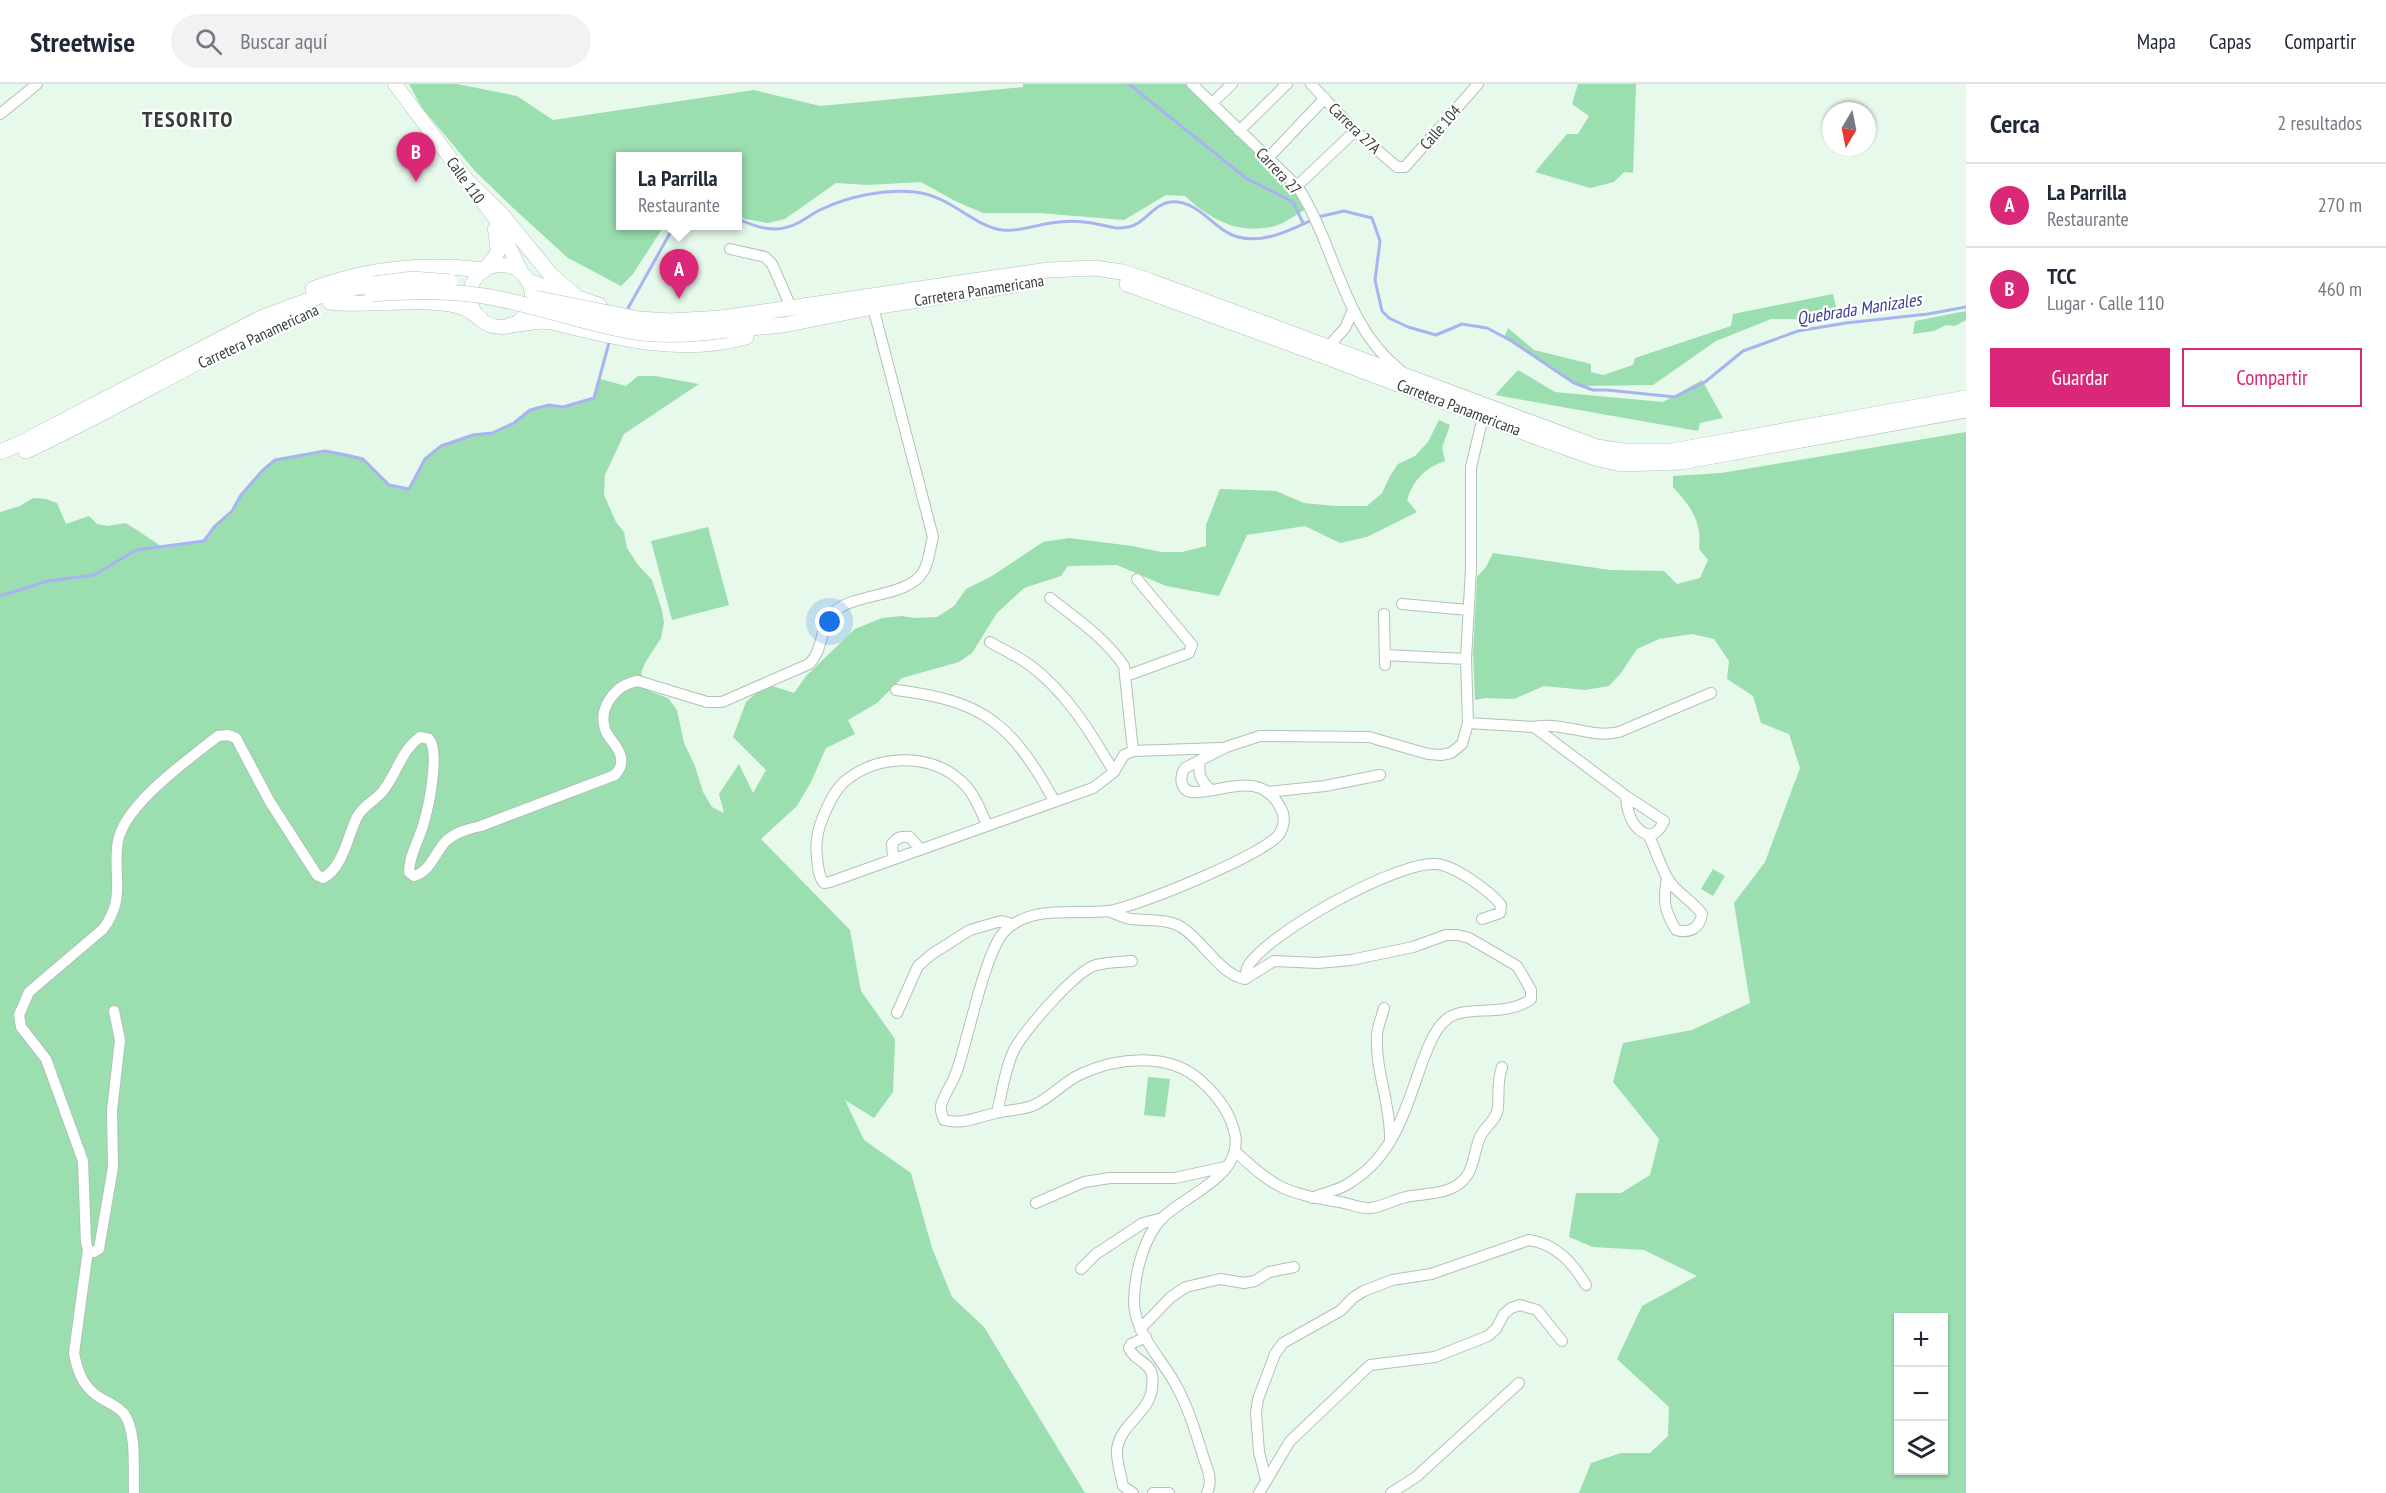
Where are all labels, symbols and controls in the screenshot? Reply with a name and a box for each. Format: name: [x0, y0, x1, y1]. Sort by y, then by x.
search box: [171, 14, 591, 68]
text: Streetwise: [30, 23, 135, 60]
icon: search: [192, 25, 225, 58]
text: Buscar aquí: [240, 27, 327, 55]
text: Mapa: [2137, 28, 2176, 55]
text: Capas: [2209, 28, 2251, 55]
text: Compartir: [2284, 28, 2356, 55]
street label: Carrera 27A: [1325, 98, 1386, 158]
street label: Calle 104: [1415, 101, 1465, 153]
north arrow: [1822, 102, 1876, 156]
district label: TESORITO: [142, 105, 234, 133]
text: Cerca: [1990, 107, 2040, 140]
text: 2 resultados: [2277, 110, 2362, 136]
pin: B: [396, 132, 436, 182]
street label: Carrera 27: [1252, 143, 1306, 199]
popup: [616, 152, 742, 230]
street label: Calle 110: [442, 153, 490, 207]
text: La Parrilla: [638, 164, 718, 192]
text: La Parrilla: [2047, 178, 2127, 206]
text: Restaurante: [638, 192, 720, 218]
text: A: [2004, 192, 2015, 218]
text: 270 m: [2318, 192, 2362, 218]
text: Restaurante: [2047, 206, 2129, 232]
pin: A: [660, 250, 698, 299]
text: TCC: [2047, 262, 2076, 290]
street label: Carretera Panamericana: [913, 270, 1045, 310]
text: B: [2005, 276, 2014, 302]
text: 460 m: [2318, 276, 2362, 302]
water label: Quebrada Manizales: [1795, 287, 1925, 330]
text: Lugar · Calle 110: [2047, 290, 2164, 316]
street label: Carretera Panamericana: [194, 299, 322, 373]
button: Guardar: [1990, 348, 2170, 407]
button: Compartir: [2182, 348, 2362, 407]
street label: Carretera Panamericana: [1394, 374, 1524, 440]
your location: [815, 607, 844, 636]
map controls: [1894, 1313, 1948, 1475]
button: +: [1894, 1313, 1948, 1367]
button: −: [1894, 1367, 1948, 1421]
button: layers: [1894, 1421, 1948, 1475]

